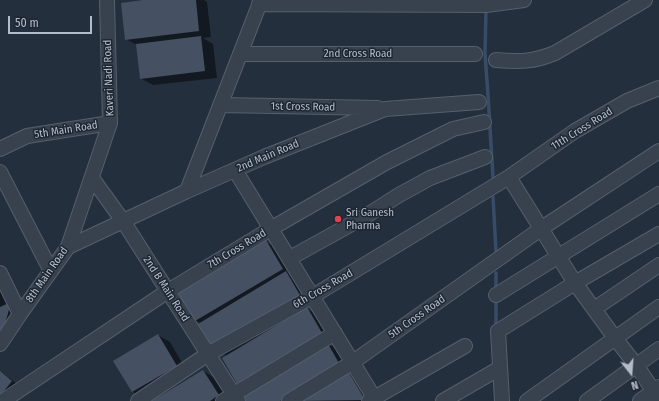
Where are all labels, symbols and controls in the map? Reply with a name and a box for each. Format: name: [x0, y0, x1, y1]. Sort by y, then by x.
scale bar: [10, 8, 94, 34]
text: 50 m: [15, 16, 39, 30]
street label: Kaveri Nadi Road: [101, 40, 117, 116]
street label: 2nd Cross Road: [324, 47, 392, 61]
street label: 1st Cross Road: [271, 100, 335, 114]
street label: 11th Cross Road: [549, 105, 615, 153]
street label: 5th Main Road: [33, 118, 99, 142]
street label: 2nd Main Road: [235, 137, 301, 175]
place label: Sri Ganesh Pharma: [346, 206, 394, 232]
marker: Sri Ganesh Pharma: [333, 214, 343, 224]
street label: 7th Cross Road: [205, 226, 269, 272]
street label: 8th Main Road: [23, 245, 71, 305]
street label: 2nd B Main Road: [140, 254, 192, 324]
street label: 6th Cross Road: [291, 267, 355, 311]
street label: 5th Cross Road: [386, 293, 448, 341]
north arrow: [611, 353, 651, 393]
text: N: [630, 378, 640, 392]

